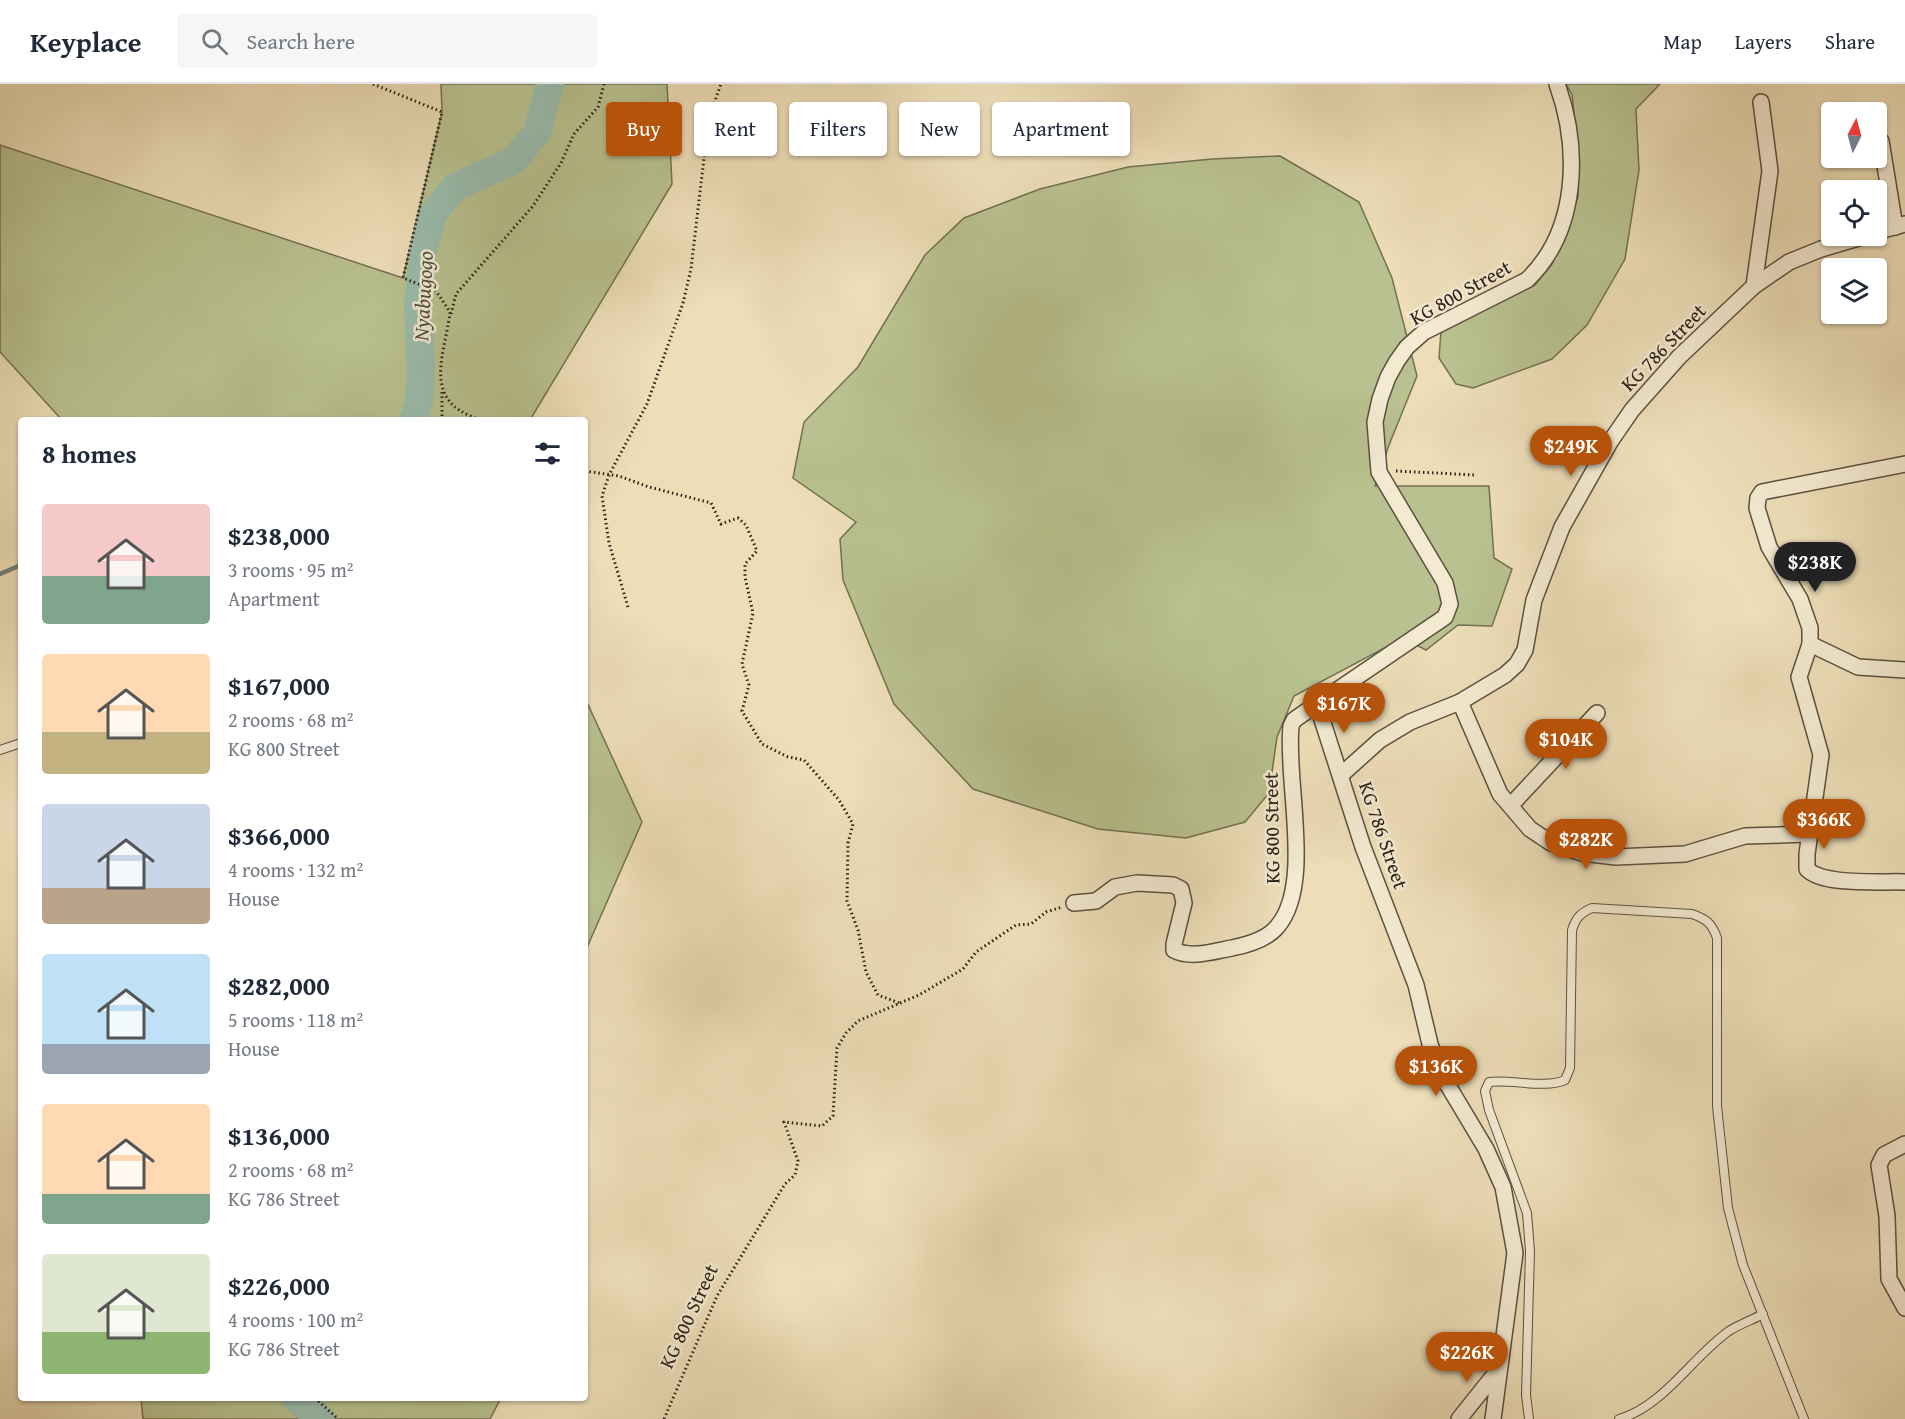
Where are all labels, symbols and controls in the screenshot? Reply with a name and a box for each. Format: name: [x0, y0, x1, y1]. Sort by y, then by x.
search box: [177, 14, 597, 68]
text: Keyplace: [30, 21, 141, 62]
icon: search: [198, 25, 231, 58]
text: Search here: [246, 25, 355, 57]
text: Map: [1663, 26, 1702, 57]
text: Layers: [1735, 26, 1792, 57]
text: Share: [1825, 26, 1875, 57]
chip: Buy: [606, 102, 682, 156]
chip: Rent: [694, 102, 777, 156]
chip: Filters: [789, 102, 887, 156]
chip: New: [899, 102, 980, 156]
chip: Apartment: [992, 102, 1130, 156]
north arrow: [1821, 102, 1887, 168]
map controls: [1821, 102, 1887, 324]
button: locate: [1821, 180, 1887, 246]
water label: Nyabugogo: [405, 250, 441, 343]
street label: KG 800 Street: [1404, 252, 1516, 332]
button: layers: [1821, 258, 1887, 324]
street label: KG 786 Street: [1614, 297, 1712, 397]
pin: $249K: [1529, 426, 1613, 477]
text: $249K: [1544, 431, 1598, 460]
text: 8 homes: [42, 434, 137, 473]
icon: filters: [531, 437, 564, 470]
text: $238,000: [228, 516, 330, 555]
icon: home: [90, 528, 162, 600]
pin: $238K: [1773, 542, 1857, 593]
text: $238K: [1788, 547, 1842, 576]
text: 3 rooms · 95 m²: [228, 555, 354, 584]
text: Apartment: [228, 584, 320, 613]
text: $167,000: [228, 666, 330, 705]
icon: home: [90, 678, 162, 750]
pin: $167K: [1302, 683, 1386, 734]
text: $167K: [1317, 688, 1371, 717]
text: 2 rooms · 68 m²: [228, 705, 354, 734]
pin: $104K: [1524, 719, 1608, 770]
text: $104K: [1539, 724, 1593, 753]
text: KG 800 Street: [228, 734, 340, 763]
street label: KG 800 Street: [1256, 772, 1286, 884]
street label: KG 786 Street: [1352, 777, 1416, 893]
pin: $366K: [1782, 799, 1866, 850]
text: $366K: [1797, 804, 1851, 833]
text: $366,000: [228, 816, 330, 855]
pin: $282K: [1544, 819, 1628, 870]
text: $282K: [1559, 824, 1613, 853]
icon: home: [90, 828, 162, 900]
text: 4 rooms · 132 m²: [228, 855, 363, 884]
text: House: [228, 884, 280, 913]
text: $282,000: [228, 966, 330, 1005]
icon: home: [90, 978, 162, 1050]
text: 5 rooms · 118 m²: [228, 1005, 363, 1034]
text: House: [228, 1034, 280, 1063]
pin: $136K: [1394, 1046, 1478, 1097]
text: $136K: [1409, 1051, 1463, 1080]
text: $136,000: [228, 1116, 330, 1155]
icon: home: [90, 1128, 162, 1200]
text: 2 rooms · 68 m²: [228, 1155, 354, 1184]
text: KG 786 Street: [228, 1184, 340, 1213]
street label: KG 800 Street: [651, 1259, 725, 1373]
text: $226,000: [228, 1266, 330, 1305]
icon: home: [90, 1278, 162, 1350]
text: 4 rooms · 100 m²: [228, 1305, 363, 1334]
pin: $226K: [1425, 1332, 1509, 1383]
text: KG 786 Street: [228, 1334, 340, 1363]
text: $226K: [1440, 1337, 1494, 1366]

